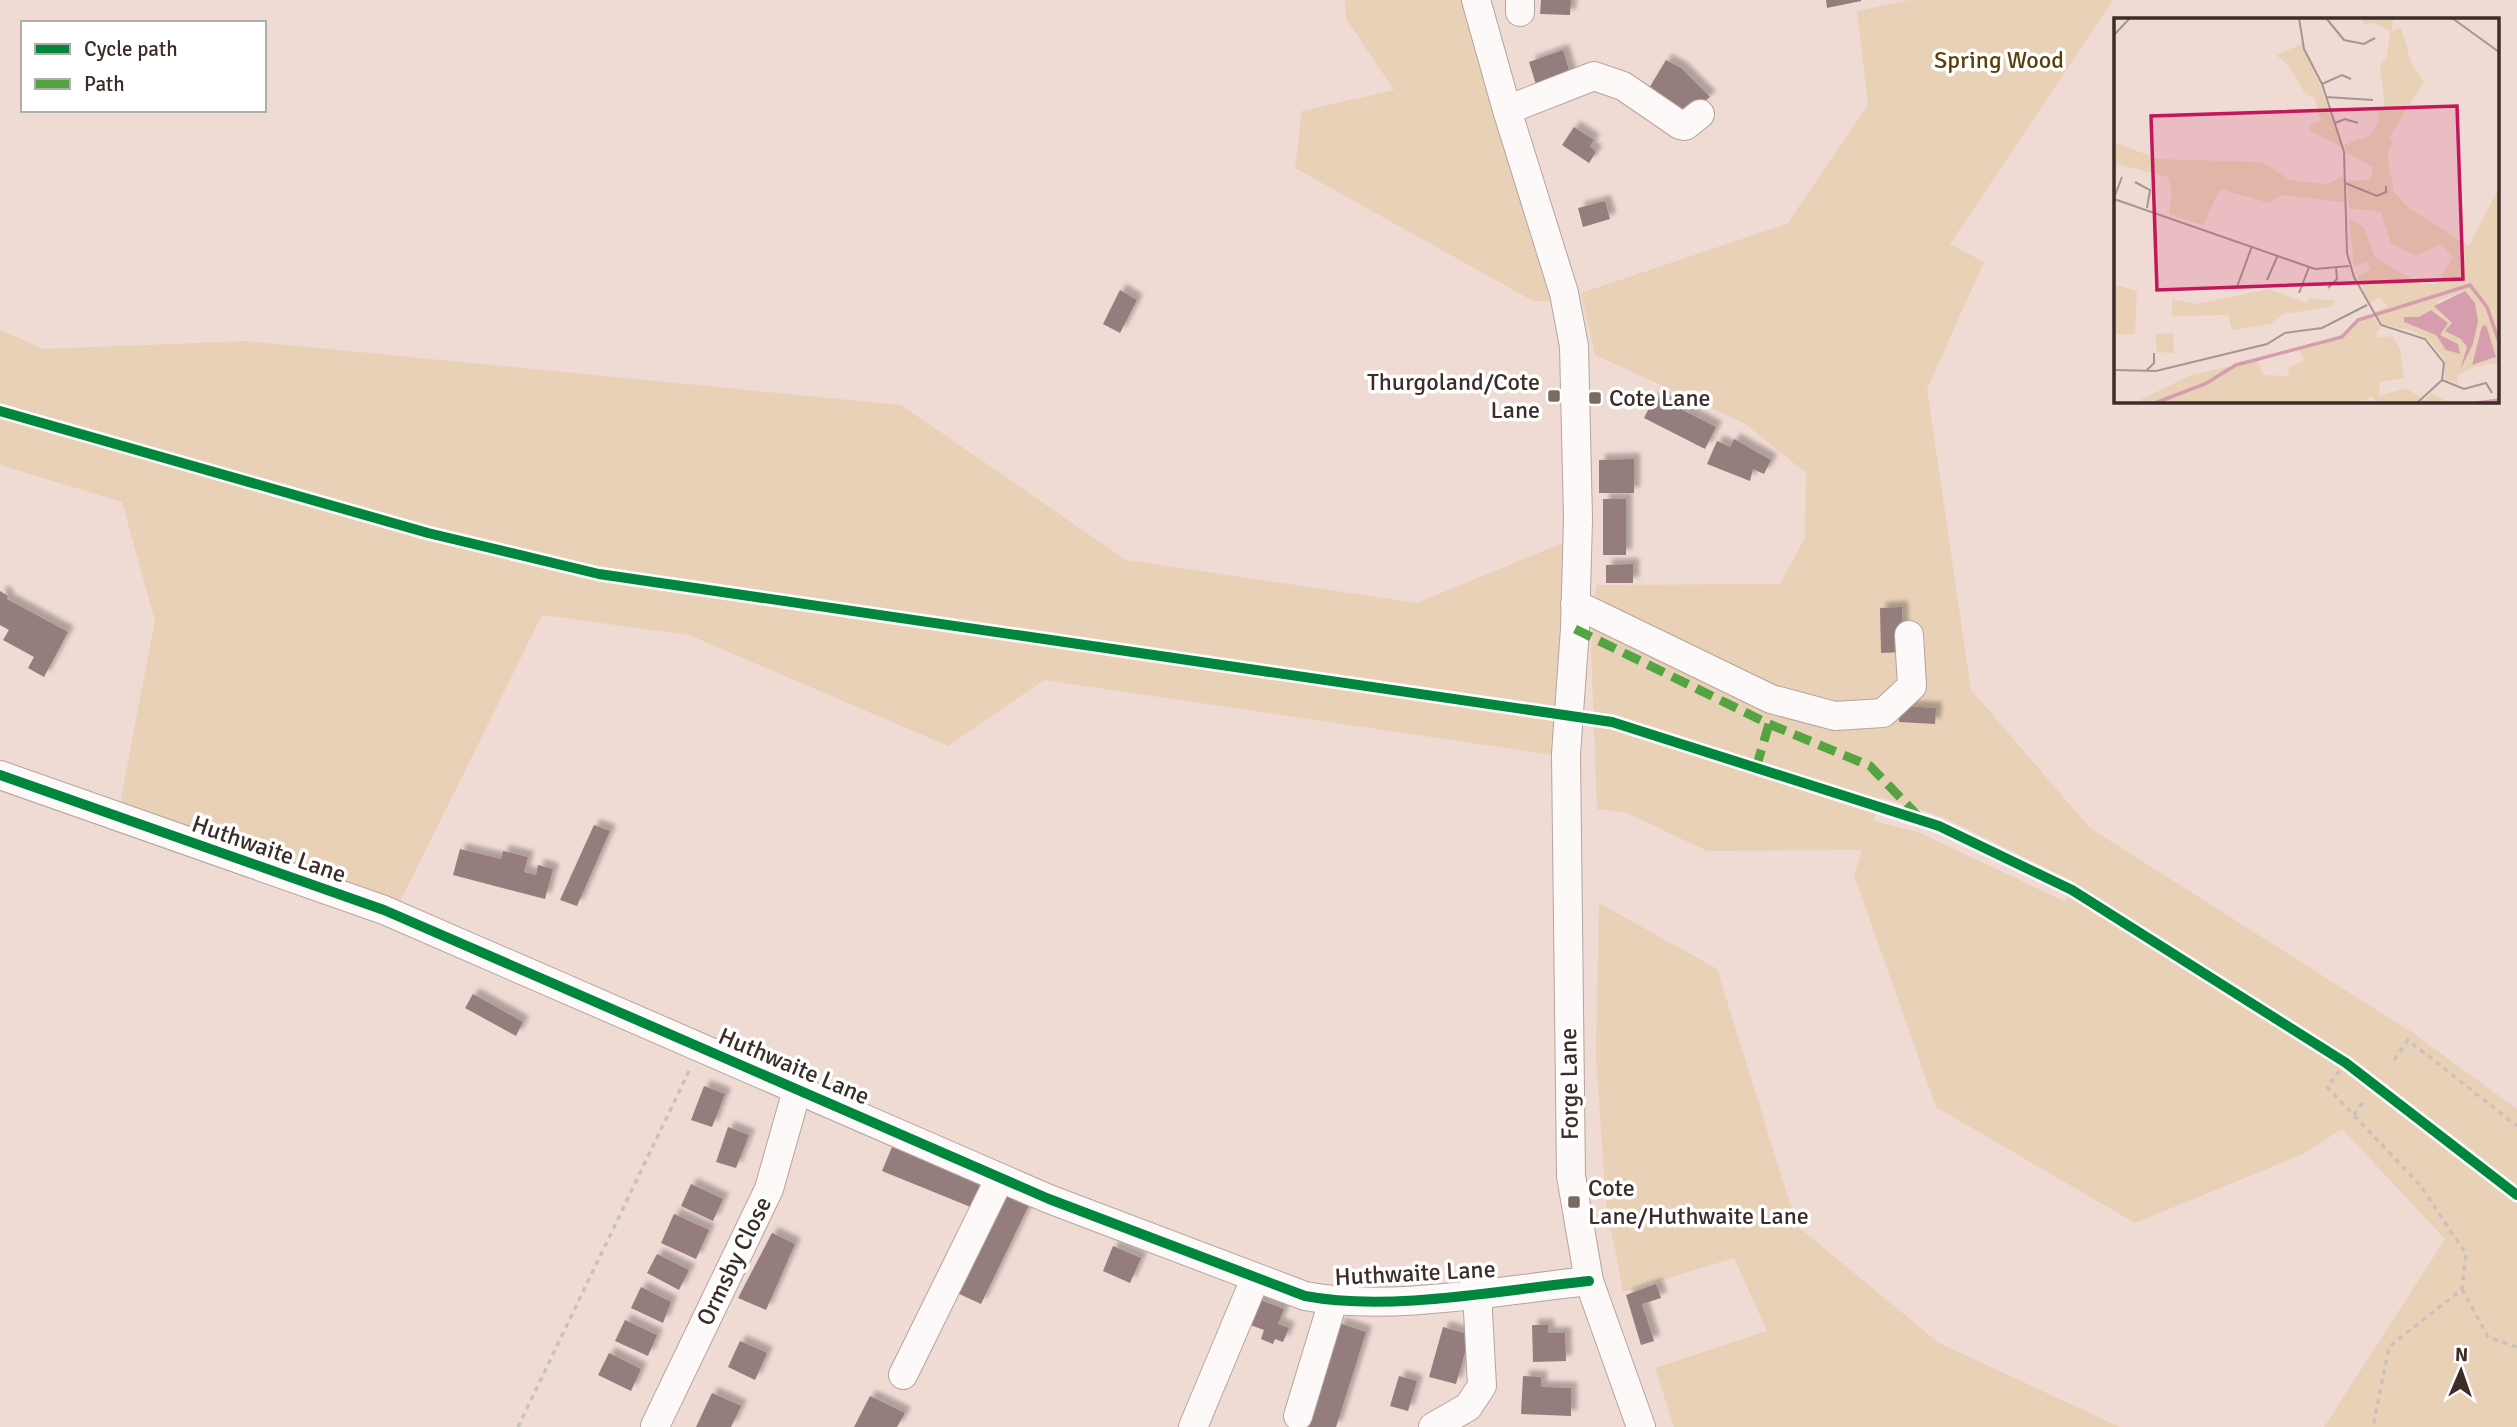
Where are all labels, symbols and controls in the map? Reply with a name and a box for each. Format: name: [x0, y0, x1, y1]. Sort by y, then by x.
inset map: [2114, 18, 2500, 402]
legend: [21, 21, 266, 112]
text: Cycle path: [84, 36, 178, 62]
park label: Spring Wood: [1934, 45, 2064, 75]
text: Path: [84, 71, 125, 97]
place label: Thurgoland/Cote Lane: [1367, 367, 1540, 425]
place label: Cote Lane: [1609, 383, 1711, 413]
marker: Thurgoland/Cote Lane: [1546, 388, 1562, 404]
marker: Cote Lane: [1587, 390, 1603, 406]
street label: Huthwaite Lane: [188, 809, 350, 889]
street label: Huthwaite Lane: [714, 1021, 874, 1111]
street label: Forge Lane: [1553, 1028, 1585, 1140]
place label: Cote Lane/Huthwaite Lane: [1588, 1173, 1809, 1231]
street label: Ormsby Close: [690, 1192, 778, 1330]
marker: Cote Lane/Huthwaite Lane: [1566, 1194, 1582, 1210]
street label: Huthwaite Lane: [1334, 1254, 1496, 1292]
north arrow: [2426, 1336, 2496, 1406]
text: N: [2455, 1343, 2469, 1367]

